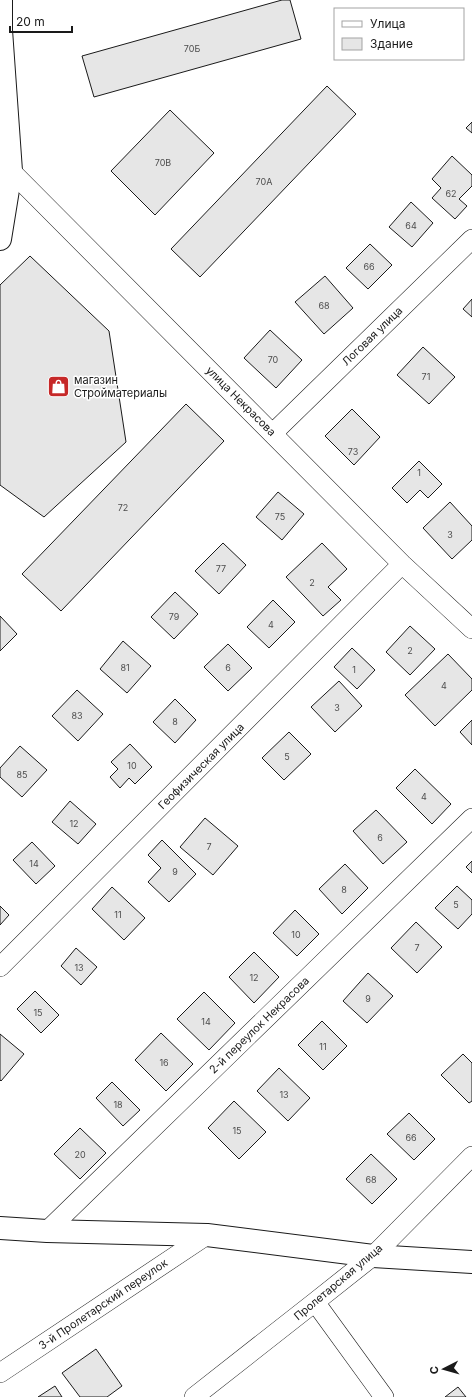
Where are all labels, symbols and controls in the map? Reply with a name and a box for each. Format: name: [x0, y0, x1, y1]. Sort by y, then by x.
scale bar: [10, 8, 72, 34]
legend: [334, 8, 464, 60]
text: 20 m: [16, 14, 45, 29]
text: Улица: [370, 16, 405, 31]
text: Здание: [370, 36, 413, 51]
house number: 70Б: [184, 43, 200, 54]
house number: 70В: [155, 157, 171, 168]
house number: 70А: [256, 176, 272, 187]
house number: 62: [445, 188, 457, 199]
house number: 64: [405, 220, 417, 231]
house number: 66: [363, 261, 375, 272]
house number: 68: [318, 300, 330, 311]
street label: Логовая улица: [339, 304, 405, 368]
house number: 70: [268, 354, 279, 365]
street label: улица Некрасова: [203, 363, 279, 439]
house number: 71: [422, 371, 430, 382]
shop icon: магазин Стройматериалы: [46, 373, 72, 399]
place label: магазин Стройматериалы: [74, 373, 167, 400]
house number: 73: [348, 446, 359, 457]
house number: 1: [417, 467, 421, 478]
house number: 72: [118, 502, 128, 513]
house number: 75: [275, 511, 285, 522]
house number: 3: [447, 529, 453, 540]
house number: 77: [216, 563, 226, 574]
house number: 2: [309, 577, 315, 588]
house number: 79: [169, 611, 180, 622]
house number: 4: [268, 619, 274, 630]
house number: 2: [407, 645, 413, 656]
house number: 81: [120, 662, 130, 673]
house number: 6: [225, 662, 231, 673]
house number: 1: [352, 664, 356, 675]
house number: 4: [441, 680, 447, 691]
house number: 3: [334, 702, 340, 713]
house number: 83: [71, 710, 83, 721]
house number: 8: [172, 716, 178, 727]
street label: Геофизическая улица: [155, 720, 247, 812]
house number: 5: [284, 751, 290, 762]
house number: 10: [127, 760, 137, 771]
house number: 85: [16, 769, 28, 780]
house number: 4: [421, 791, 427, 802]
house number: 12: [69, 818, 79, 829]
house number: 6: [377, 832, 383, 843]
house number: 7: [206, 841, 212, 852]
house number: 14: [29, 858, 39, 869]
house number: 9: [172, 866, 178, 877]
house number: 8: [341, 884, 347, 895]
house number: 5: [453, 899, 459, 910]
house number: 11: [114, 909, 122, 920]
house number: 10: [291, 929, 301, 940]
house number: 7: [414, 942, 420, 953]
house number: 13: [74, 962, 84, 973]
house number: 12: [249, 972, 259, 983]
street label: 2-й переулок Некрасова: [206, 974, 312, 1076]
house number: 9: [365, 993, 371, 1004]
house number: 15: [33, 1007, 43, 1018]
house number: 14: [201, 1016, 211, 1027]
house number: 11: [319, 1041, 327, 1052]
house number: 16: [159, 1057, 169, 1068]
house number: 13: [279, 1089, 289, 1100]
house number: 18: [113, 1099, 123, 1110]
house number: 15: [232, 1125, 242, 1136]
house number: 66: [405, 1132, 417, 1143]
house number: 20: [74, 1149, 86, 1160]
house number: 68: [365, 1174, 377, 1185]
street label: Пролетарская улица: [291, 1241, 385, 1323]
street label: 3-й Пролетарский переулок: [36, 1256, 170, 1352]
north arrow: [424, 1349, 464, 1389]
text: С: [427, 1365, 441, 1375]

